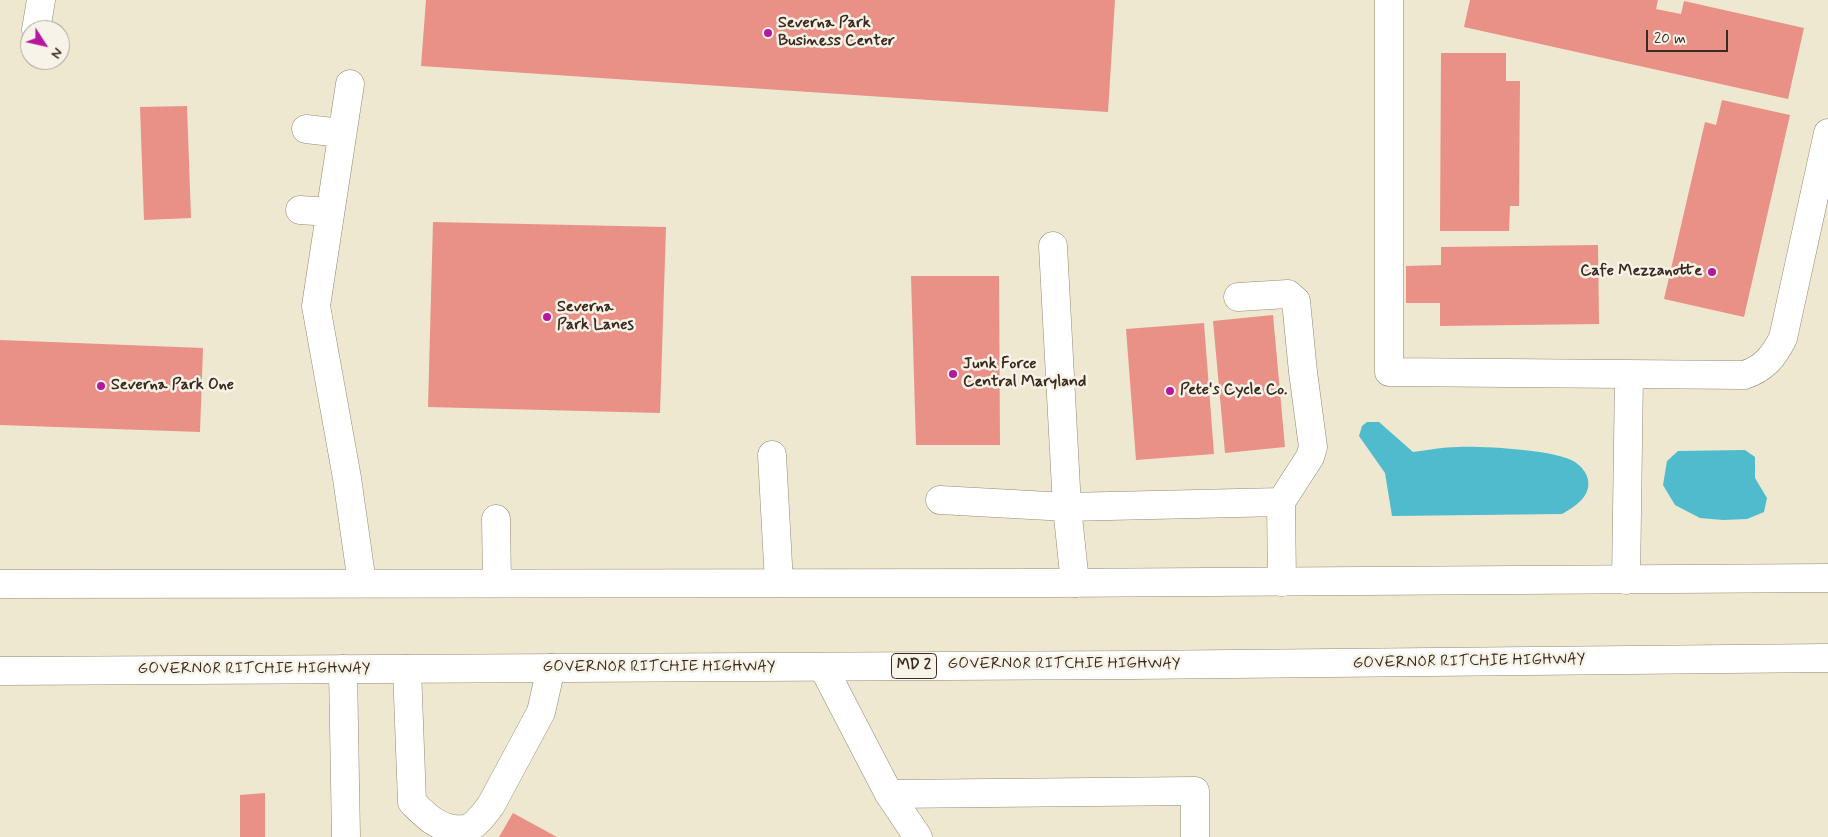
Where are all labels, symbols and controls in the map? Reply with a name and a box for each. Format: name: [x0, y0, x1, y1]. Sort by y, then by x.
place label: Severna Park Business Center: [778, 14, 895, 52]
north arrow: [20, 20, 70, 70]
scale bar: [1648, 20, 1730, 52]
marker: Severna Park Business Center: [762, 27, 774, 39]
text: 20 m: [1654, 29, 1686, 49]
text: N: [46, 44, 67, 62]
place label: Cafe Mezzanotte: [1580, 262, 1702, 282]
marker: Cafe Mezzanotte: [1706, 266, 1718, 278]
place label: Severna Park Lanes: [557, 298, 634, 336]
marker: Severna Park Lanes: [541, 311, 553, 323]
place label: Junk Force Central Maryland: [963, 355, 1086, 393]
marker: Junk Force Central Maryland: [947, 368, 959, 380]
place label: Severna Park One: [111, 376, 234, 396]
marker: Severna Park One: [95, 380, 107, 392]
place label: Pete's Cycle Co.: [1180, 381, 1287, 401]
marker: Pete's Cycle Co.: [1164, 385, 1176, 397]
street label: GOVERNOR RITCHIE HIGHWAY: [1352, 650, 1586, 674]
road number: MD 2: [892, 654, 936, 678]
street label: GOVERNOR RITCHIE HIGHWAY: [948, 655, 1180, 675]
street label: GOVERNOR RITCHIE HIGHWAY: [543, 658, 775, 678]
street label: GOVERNOR RITCHIE HIGHWAY: [138, 660, 370, 680]

